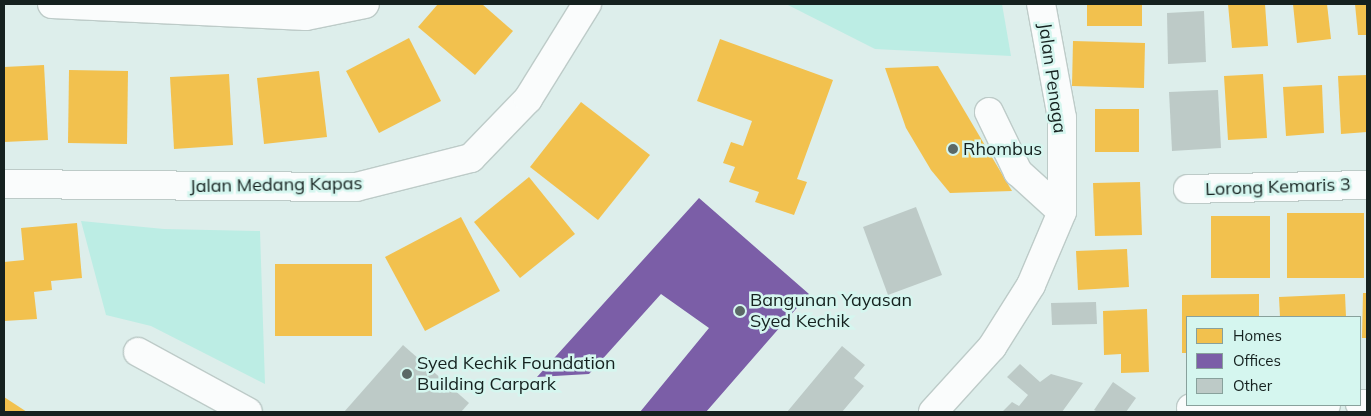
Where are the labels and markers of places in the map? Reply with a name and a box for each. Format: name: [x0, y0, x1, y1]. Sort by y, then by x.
place label: Rhombus: [963, 138, 1042, 160]
marker: Rhombus: [947, 143, 959, 155]
place label: Bangunan Yayasan Syed Kechik: [750, 290, 912, 332]
marker: Bangunan Yayasan Syed Kechik: [734, 305, 746, 317]
place label: Syed Kechik Foundation Building Carpark: [417, 353, 616, 396]
marker: Syed Kechik Foundation Building Carpark: [401, 368, 413, 380]

